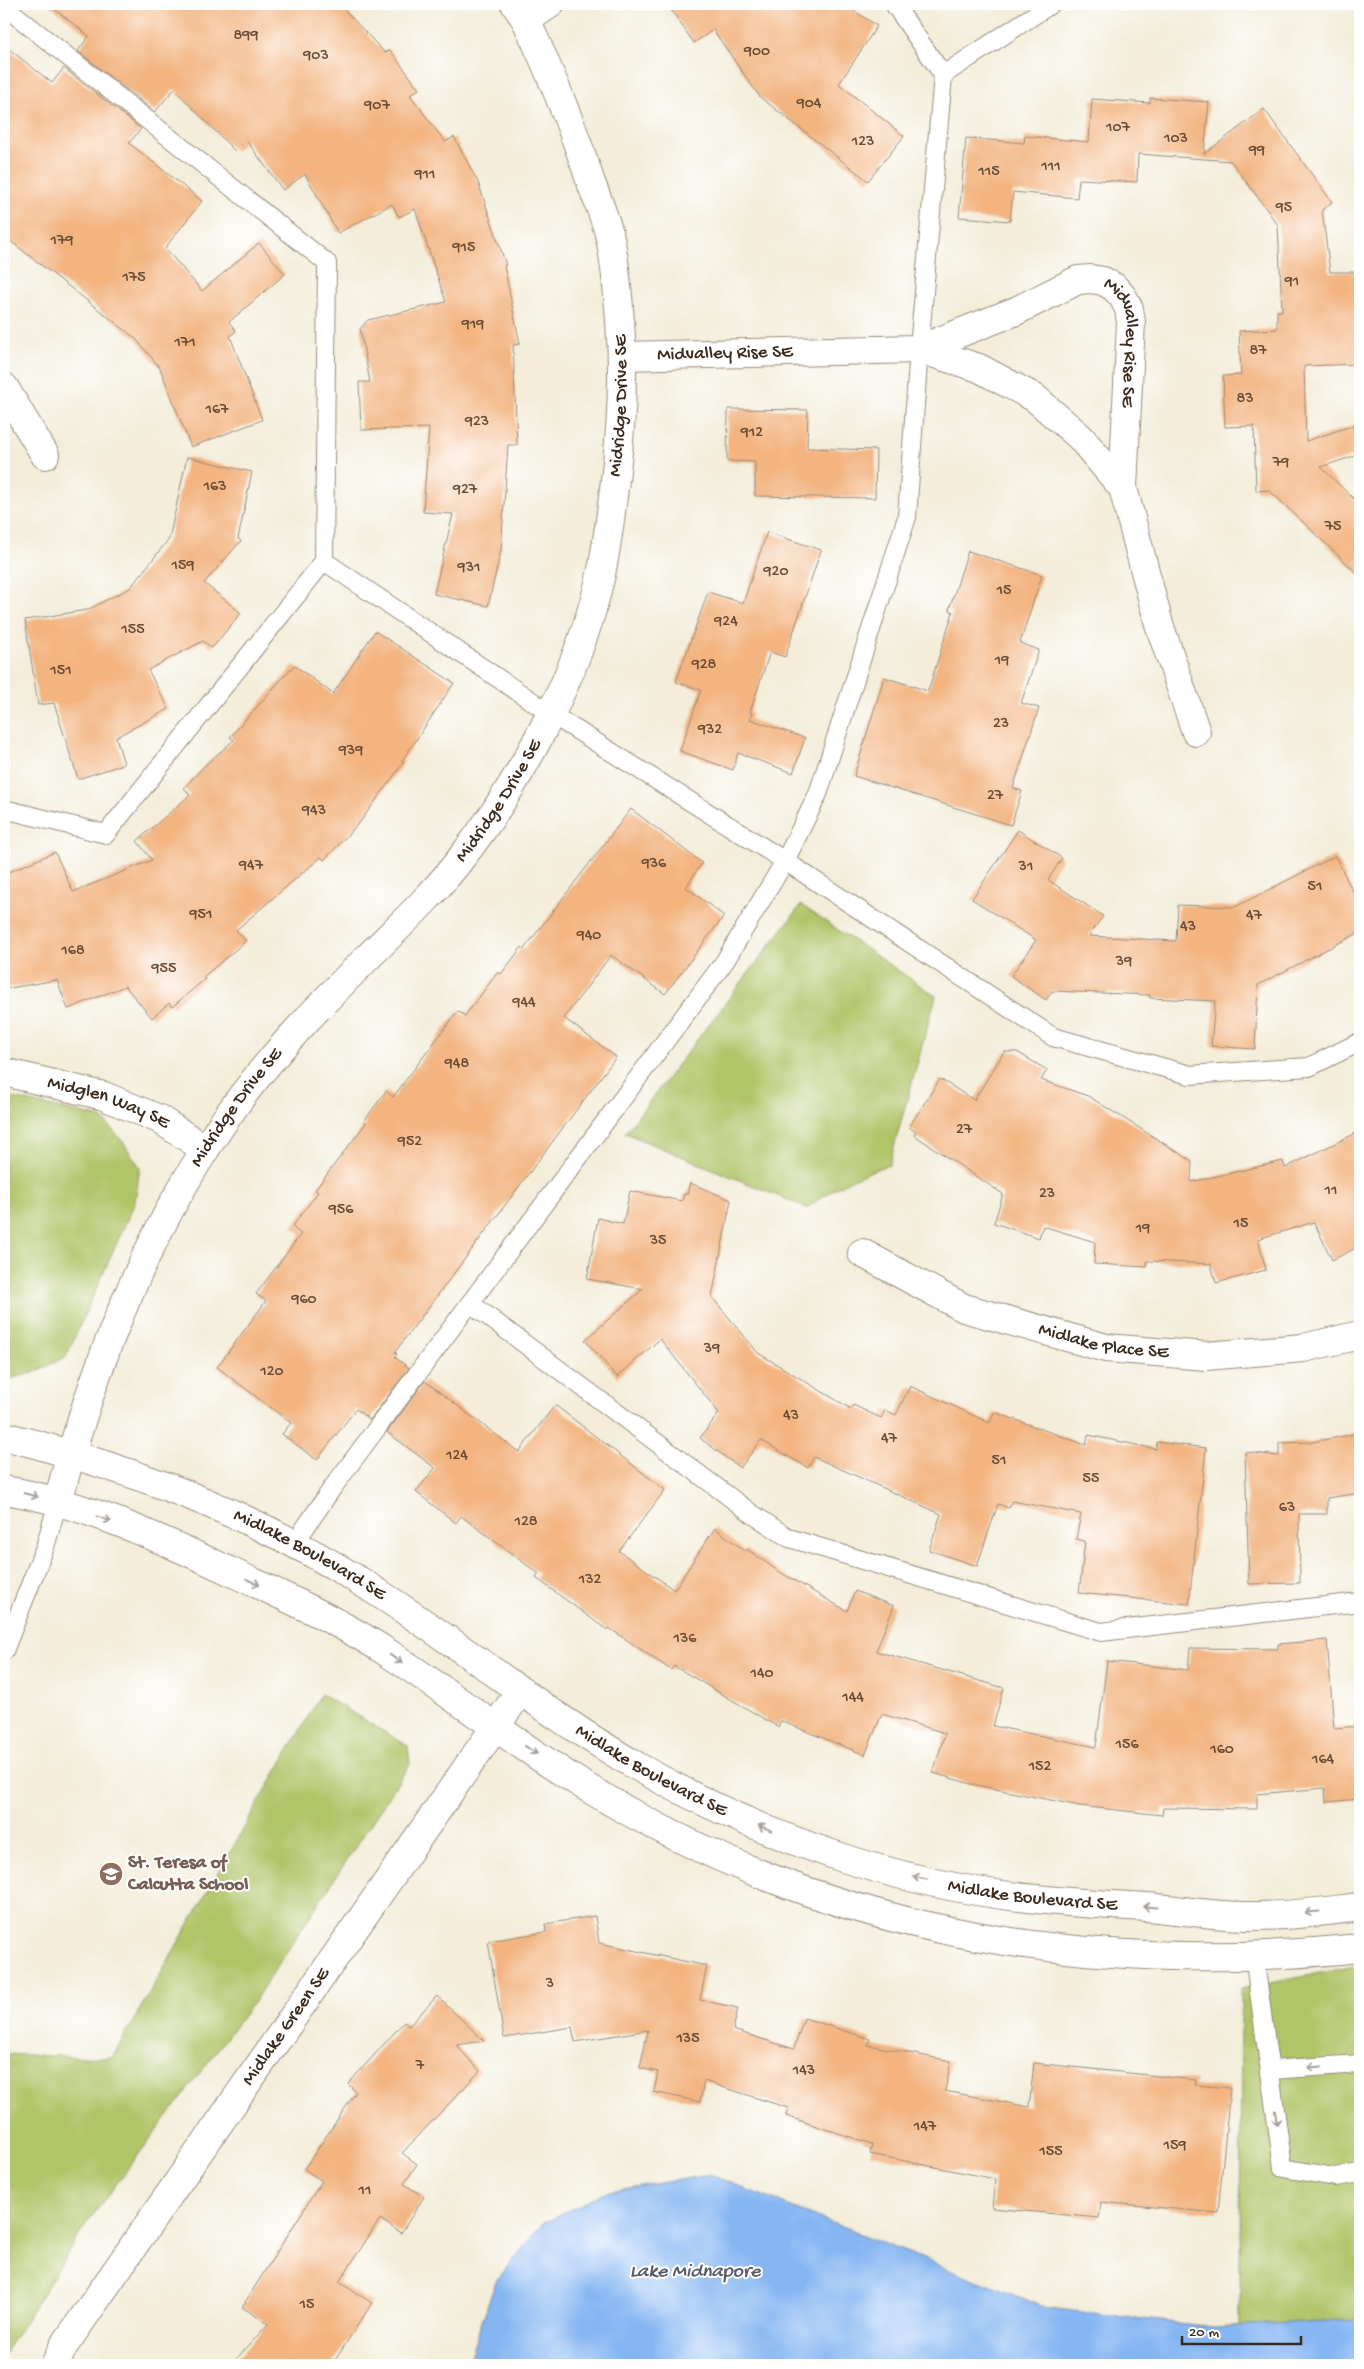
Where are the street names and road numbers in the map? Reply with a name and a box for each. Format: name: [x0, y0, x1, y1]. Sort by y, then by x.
street label: Midvalley Rise SE: [1100, 272, 1143, 409]
street label: Midridge Drive SE: [604, 333, 634, 478]
street label: Midvalley Rise SE: [657, 340, 794, 367]
street label: Midridge Drive SE: [451, 734, 548, 867]
street label: Midridge Drive SE: [185, 1042, 288, 1171]
street label: Midglen Way SE: [45, 1071, 175, 1135]
street label: Midlake Place SE: [1036, 1318, 1171, 1365]
street label: Midlake Boulevard SE: [230, 1504, 391, 1607]
street label: Midlake Boulevard SE: [571, 1720, 732, 1823]
street label: Midlake Boulevard SE: [946, 1874, 1119, 1917]
street label: Midlake Green SE: [237, 1962, 336, 2090]

